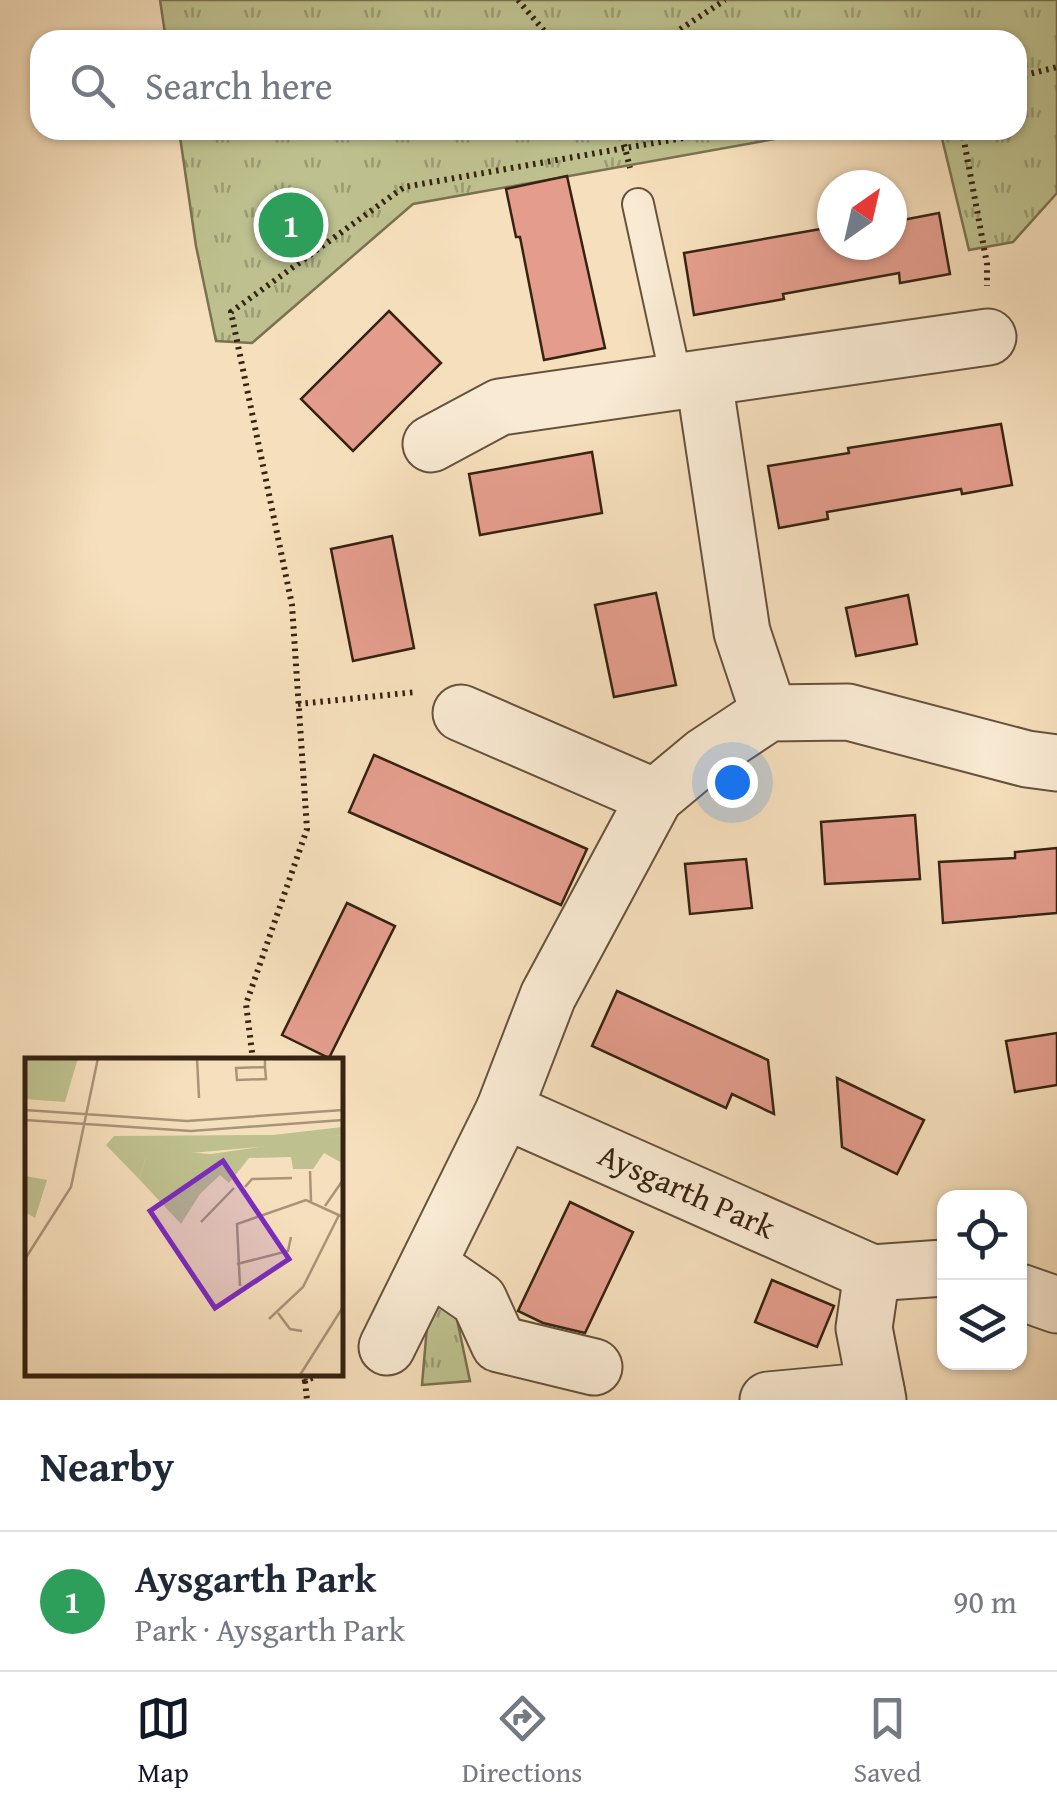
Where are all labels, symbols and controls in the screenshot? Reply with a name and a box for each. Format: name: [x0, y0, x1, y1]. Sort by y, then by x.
search box: [30, 30, 1027, 140]
text: Search here: [145, 57, 333, 113]
icon: search: [65, 58, 120, 113]
north arrow: [817, 170, 907, 260]
pin: 1: [258, 188, 324, 262]
your location: [707, 757, 758, 808]
inset map: [25, 1058, 342, 1375]
street label: Aysgarth Park: [591, 1131, 784, 1251]
map controls: [937, 1190, 1027, 1370]
button: locate: [937, 1190, 1027, 1280]
button: layers: [937, 1280, 1027, 1370]
text: Nearby: [40, 1435, 174, 1496]
text: Aysgarth Park: [135, 1550, 376, 1606]
text: 1: [64, 1578, 81, 1625]
text: 90 m: [953, 1578, 1017, 1625]
text: Park · Aysgarth Park: [135, 1606, 405, 1653]
tab: Map: [136, 1691, 191, 1792]
tab: Directions: [462, 1691, 582, 1792]
tab: Saved: [854, 1691, 921, 1792]

